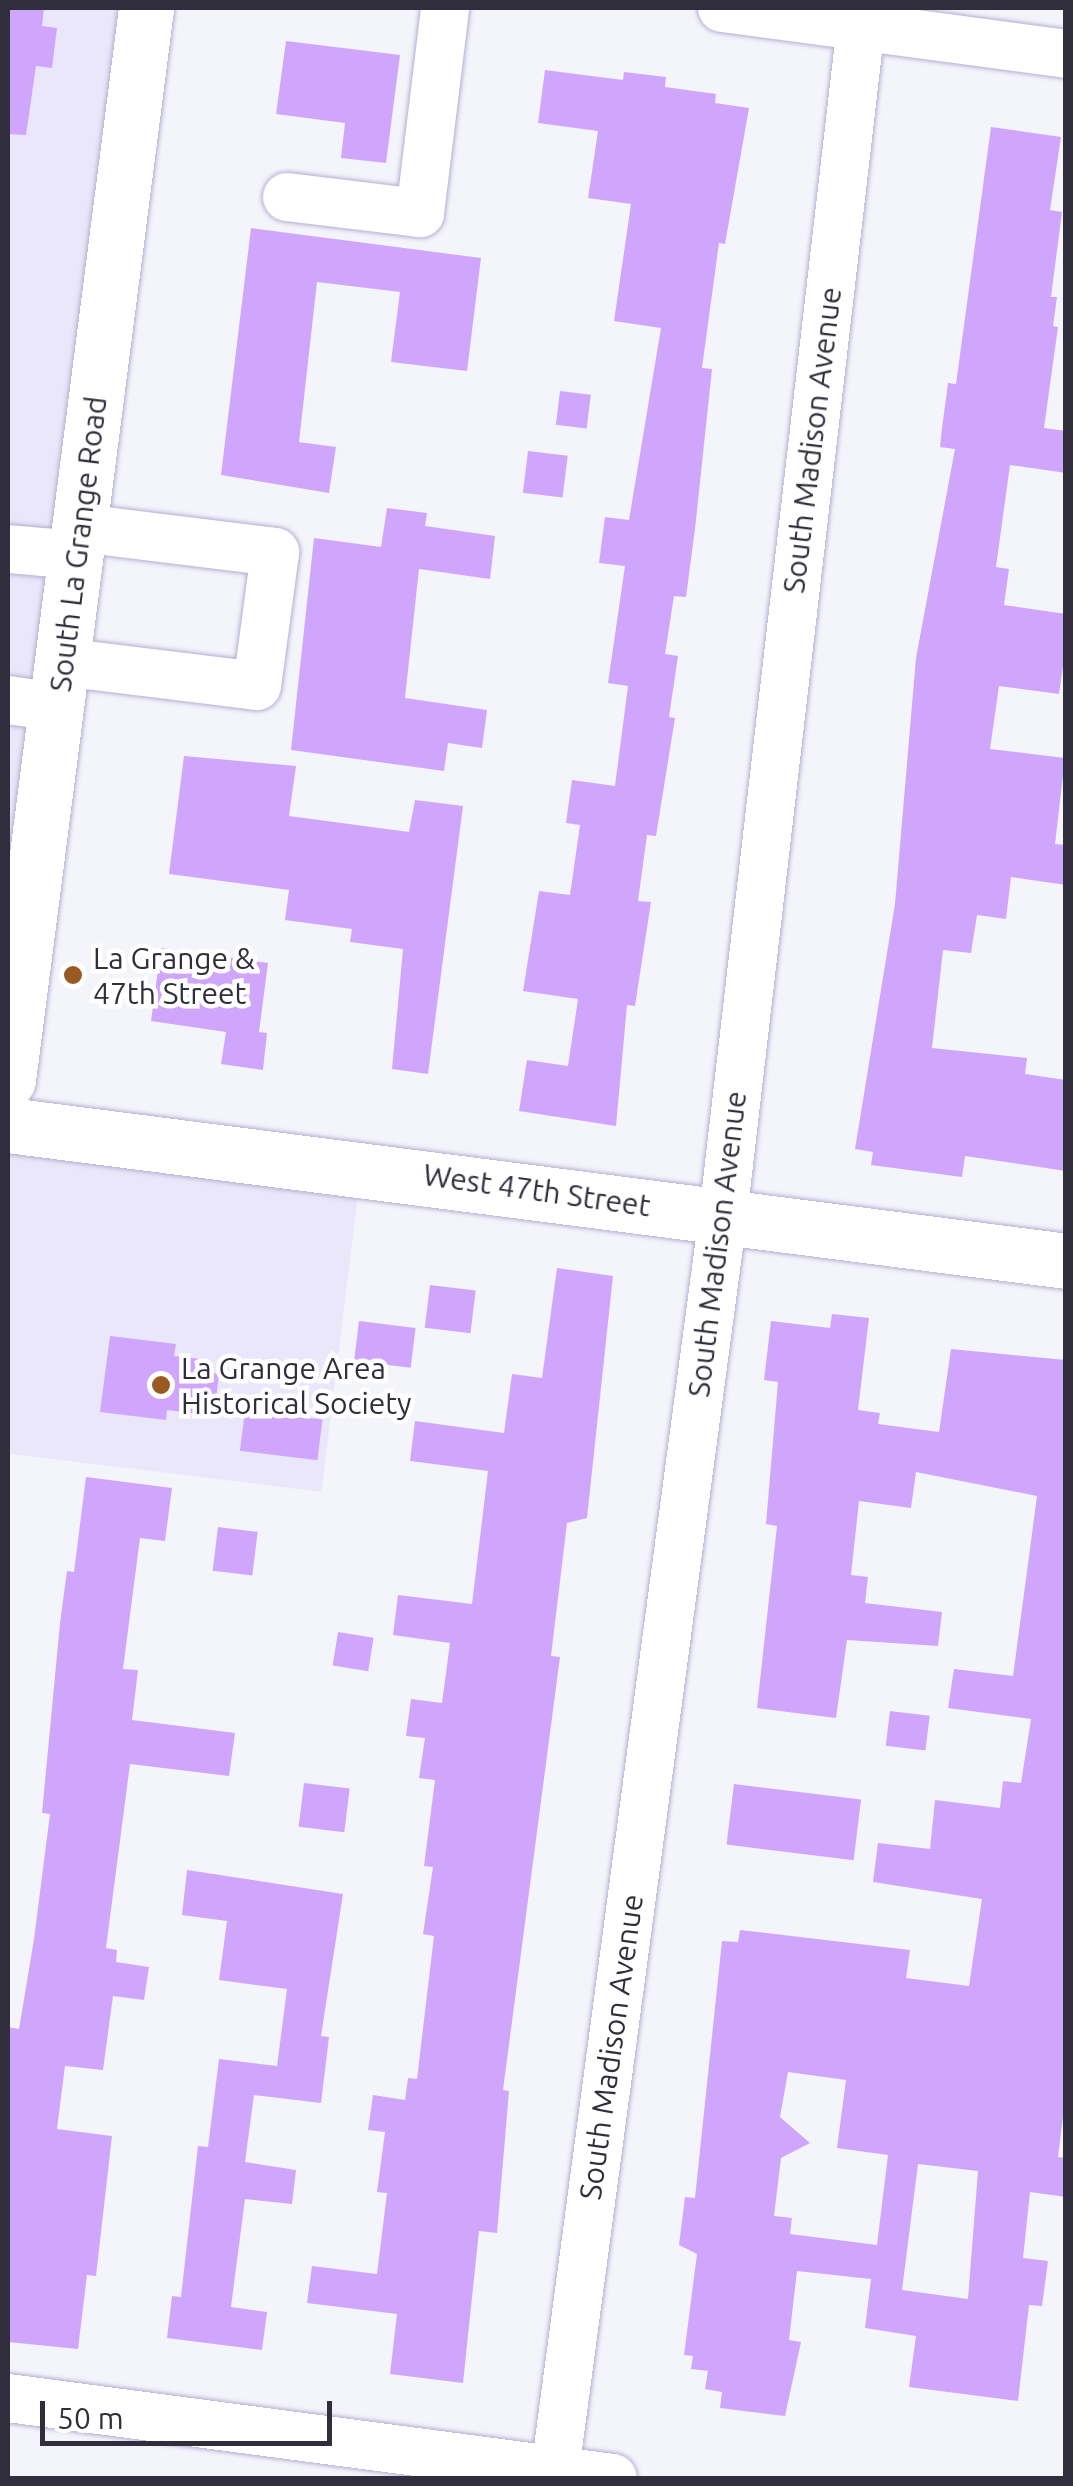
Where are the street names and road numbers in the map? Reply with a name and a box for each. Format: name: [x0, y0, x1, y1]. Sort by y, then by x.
street label: South Madison Avenue: [775, 285, 849, 595]
street label: South La Grange Road: [42, 394, 114, 694]
street label: South Madison Avenue: [680, 1089, 754, 1399]
street label: West 47th Street: [421, 1156, 653, 1224]
street label: South Madison Avenue: [572, 1892, 650, 2202]

